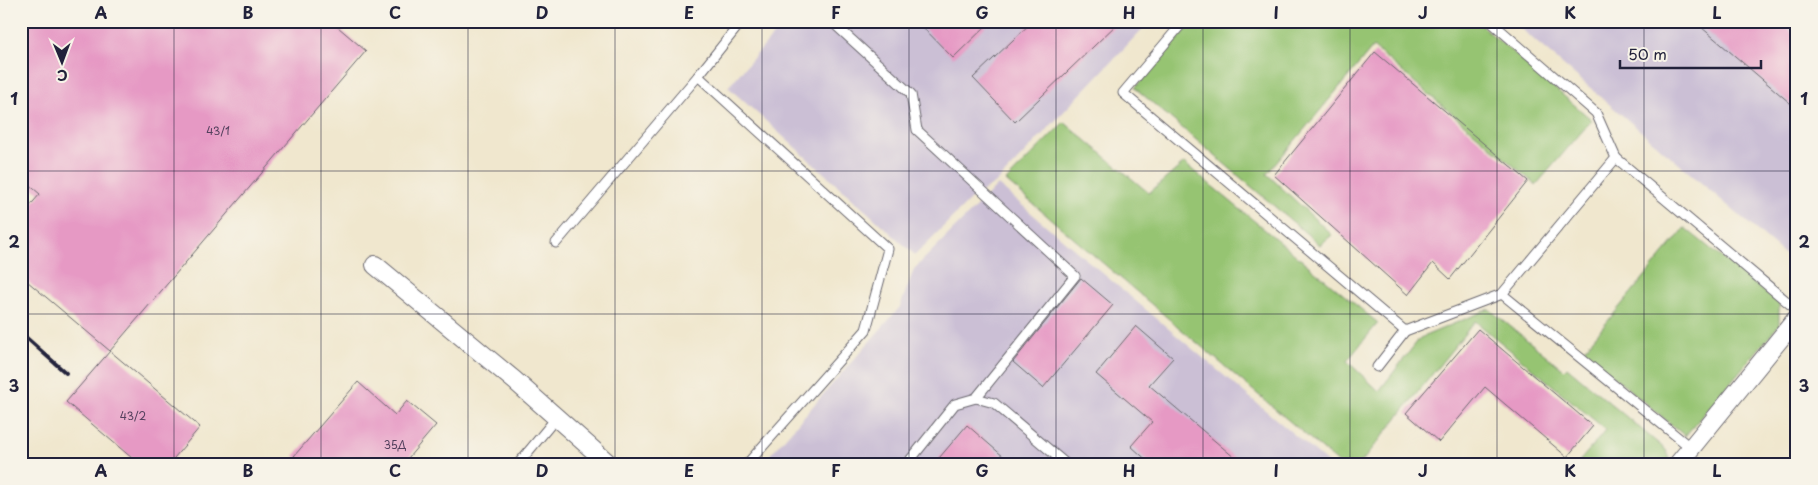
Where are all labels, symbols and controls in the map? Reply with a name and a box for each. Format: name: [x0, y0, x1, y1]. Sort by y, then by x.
text: A: [95, 0, 108, 24]
text: B: [243, 0, 254, 24]
text: C: [389, 0, 401, 24]
text: D: [536, 0, 548, 24]
text: E: [684, 0, 694, 24]
text: F: [831, 0, 841, 24]
text: G: [975, 0, 989, 24]
text: H: [1123, 0, 1135, 24]
text: I: [1273, 0, 1279, 24]
text: J: [1418, 0, 1428, 24]
text: K: [1564, 0, 1576, 24]
text: L: [1712, 0, 1722, 24]
north arrow: [38, 38, 88, 88]
scale bar: [1620, 38, 1762, 70]
text: 50 m: [1628, 42, 1667, 65]
text: С: [57, 65, 68, 86]
text: 1: [10, 86, 18, 110]
text: 1: [1800, 86, 1808, 110]
house number: 43/1: [206, 122, 230, 139]
text: 2: [8, 229, 20, 253]
text: 2: [1798, 229, 1810, 253]
text: 3: [9, 373, 19, 397]
text: 3: [1799, 373, 1809, 397]
house number: 43/2: [120, 407, 146, 424]
house number: 35Д: [384, 436, 407, 453]
text: A: [95, 458, 108, 482]
text: B: [243, 458, 254, 482]
text: C: [389, 458, 401, 482]
text: D: [536, 458, 548, 482]
text: E: [684, 458, 694, 482]
text: F: [831, 458, 841, 482]
text: G: [975, 458, 989, 482]
text: H: [1123, 458, 1135, 482]
text: I: [1273, 458, 1279, 482]
text: J: [1418, 458, 1428, 482]
text: K: [1564, 458, 1576, 482]
text: L: [1712, 458, 1722, 482]

